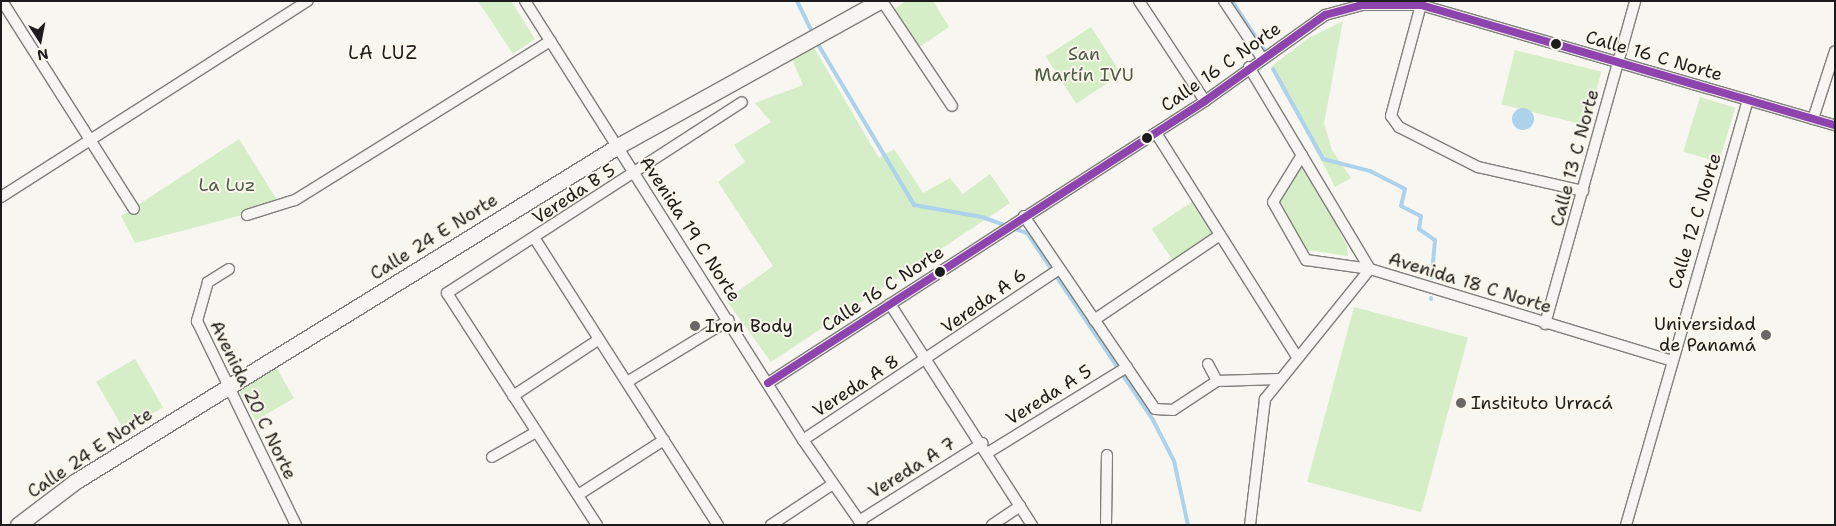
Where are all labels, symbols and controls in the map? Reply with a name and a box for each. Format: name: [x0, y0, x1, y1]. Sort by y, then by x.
north arrow: [15, 15, 65, 65]
street label: Calle 16 C Norte: [1157, 18, 1285, 116]
street label: Calle 16 C Norte: [1583, 26, 1725, 86]
unlabelled marker: [1551, 39, 1561, 49]
district label: LA LUZ: [347, 42, 419, 64]
park label: San Martín IVU: [1034, 44, 1134, 86]
text: N: [36, 45, 50, 65]
street label: Calle 13 C Norte: [1546, 87, 1604, 229]
unlabelled marker: [1142, 133, 1152, 143]
street label: Calle 12 C Norte: [1664, 150, 1726, 292]
street label: Avenida 19 C Norte: [635, 152, 745, 306]
street label: Vereda B 5: [528, 159, 620, 229]
park label: La Luz: [199, 174, 255, 196]
street label: Calle 24 E Norte: [366, 189, 502, 285]
street label: Calle 16 C Norte: [818, 241, 948, 337]
street label: Avenida 18 C Norte: [1386, 248, 1554, 318]
street label: Vereda A 6: [937, 264, 1031, 338]
unlabelled marker: [935, 267, 945, 277]
place label: Universidad de Panamá: [1654, 314, 1756, 356]
place label: Iron Body: [705, 315, 793, 337]
street label: Avenida 20 C Norte: [205, 317, 301, 483]
marker: Iron Body: [689, 320, 701, 332]
marker: Universidad de Panamá: [1760, 329, 1772, 341]
street label: Vereda A 8: [809, 350, 903, 422]
street label: Vereda A 5: [1002, 360, 1096, 430]
place label: Instituto Urracá: [1471, 392, 1613, 414]
marker: Instituto Urracá: [1455, 397, 1467, 409]
street label: Calle 24 E Norte: [23, 403, 157, 503]
street label: Vereda A 7: [864, 433, 960, 503]

